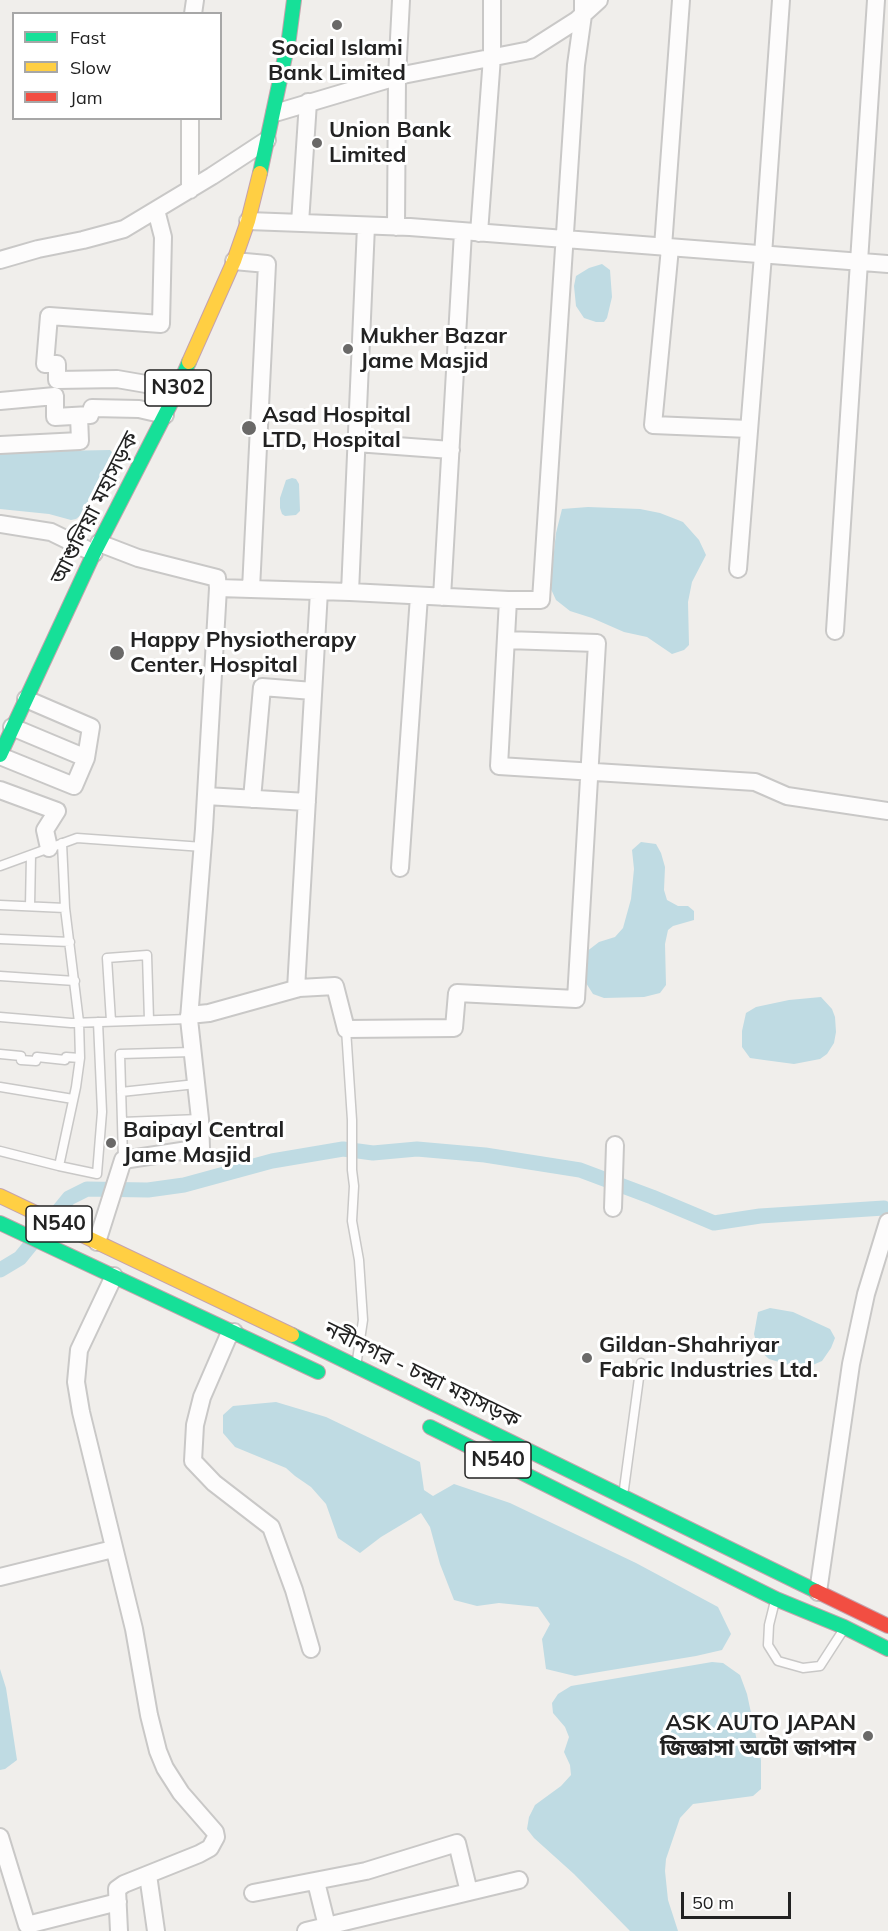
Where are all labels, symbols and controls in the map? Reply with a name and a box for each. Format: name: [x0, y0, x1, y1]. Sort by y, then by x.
legend: [12, 12, 222, 120]
marker: Social Islami Bank Limited: [330, 18, 344, 32]
text: Fast: [70, 26, 106, 49]
place label: Social Islami Bank Limited: [268, 35, 406, 86]
text: Slow: [70, 56, 111, 79]
text: Jam: [70, 86, 103, 109]
place label: Union Bank Limited: [329, 117, 451, 168]
marker: Union Bank Limited: [310, 136, 324, 150]
place label: Mukher Bazar Jame Masjid: [360, 323, 507, 374]
marker: Mukher Bazar Jame Masjid: [341, 342, 355, 356]
road number: N302: [145, 370, 211, 406]
place label: Asad Hospital LTD, Hospital: [262, 402, 411, 454]
marker: Asad Hospital LTD, Hospital: [240, 419, 258, 437]
street label: আশুলিয়া মহাসড়ক: [45, 427, 145, 589]
place label: Happy Physiotherapy Center, Hospital: [130, 627, 356, 678]
marker: Happy Physiotherapy Center, Hospital: [108, 644, 126, 662]
place label: Baipayl Central Jame Masjid: [123, 1117, 284, 1168]
marker: Baipayl Central Jame Masjid: [104, 1136, 118, 1150]
road number: N540: [26, 1206, 92, 1242]
street label: নবীনগর - চন্দ্রা মহাসড়ক: [320, 1316, 524, 1434]
place label: Gildan-Shahriyar Fabric Industries Ltd.: [599, 1332, 818, 1384]
marker: Gildan-Shahriyar Fabric Industries Ltd.: [580, 1351, 594, 1365]
road number: N540: [465, 1442, 531, 1478]
place label: ASK AUTO JAPAN জিজ্ঞাসা অটো জাপান: [660, 1710, 856, 1762]
marker: ASK AUTO JAPAN জিজ্ঞাসা অটো জাপান: [861, 1729, 875, 1743]
scale bar: [684, 1880, 794, 1918]
text: 50 m: [692, 1891, 734, 1914]

